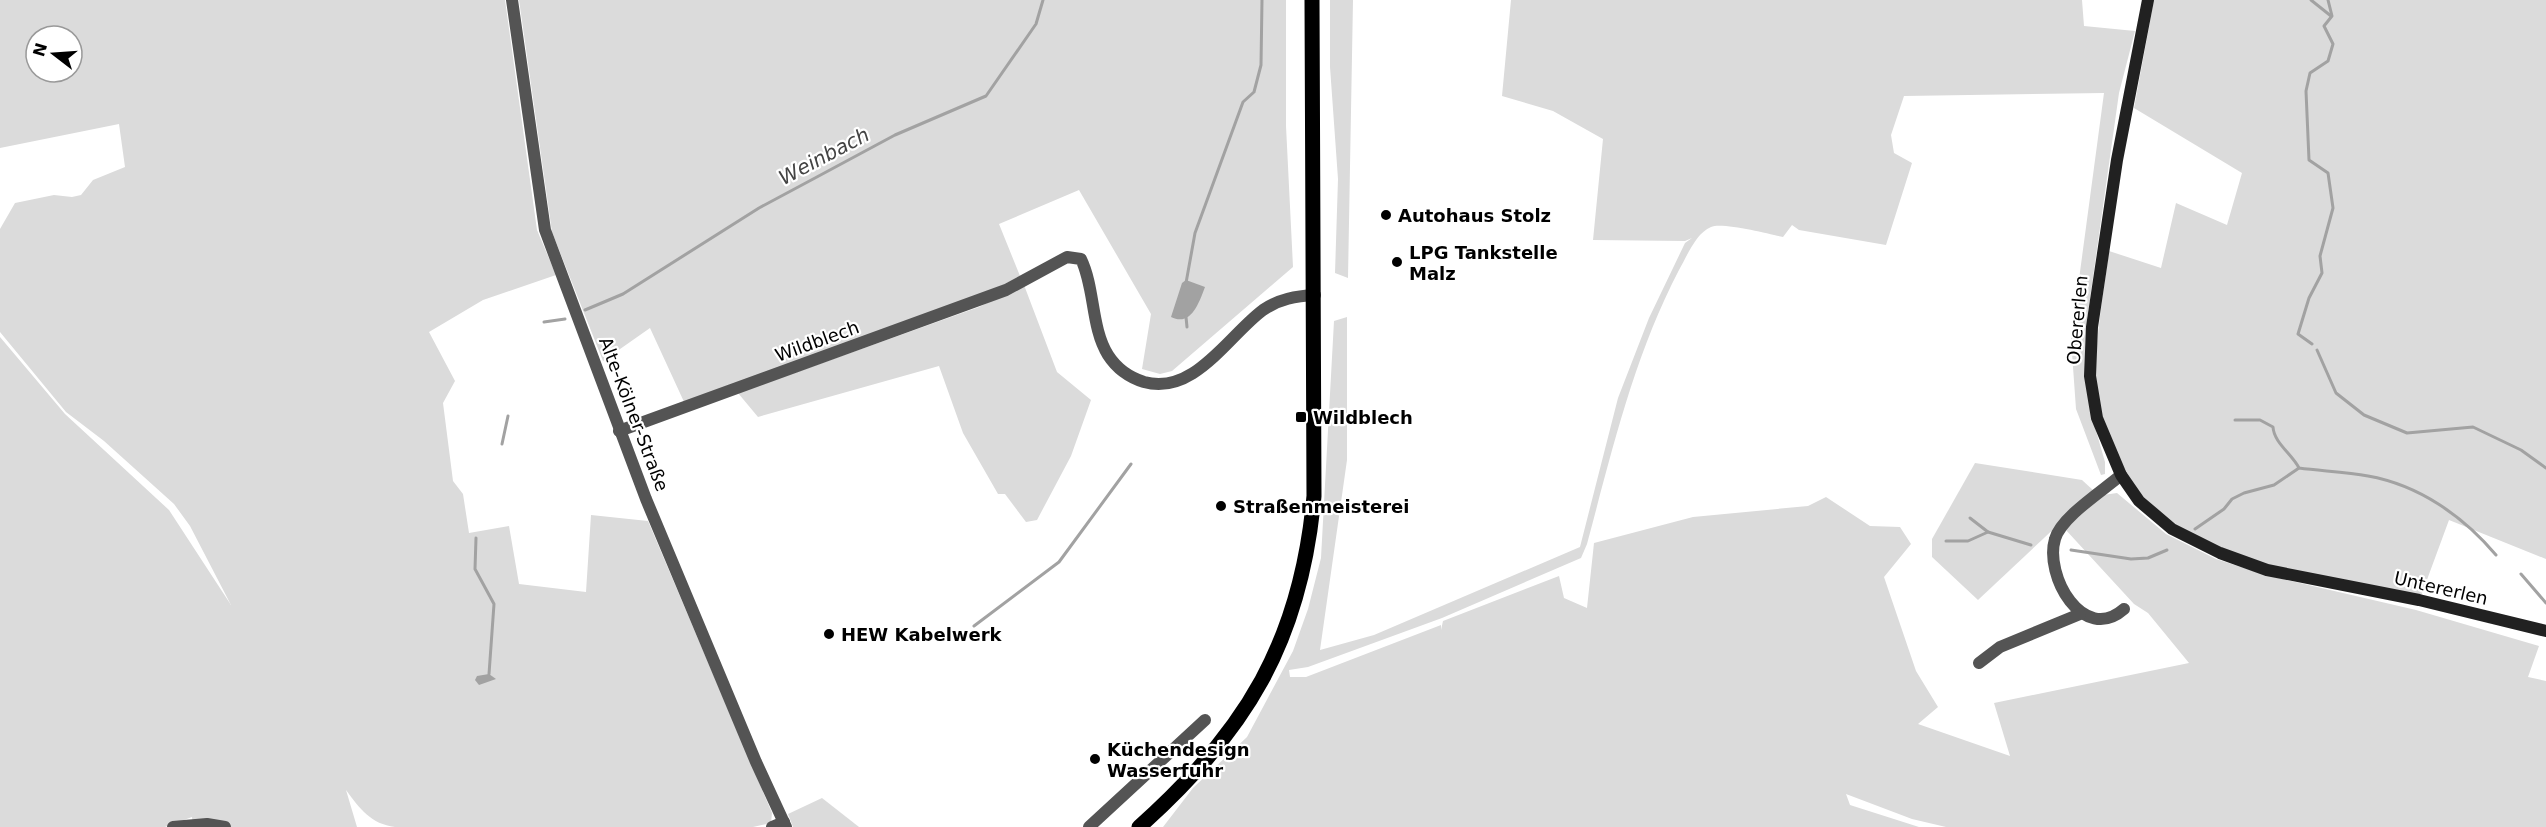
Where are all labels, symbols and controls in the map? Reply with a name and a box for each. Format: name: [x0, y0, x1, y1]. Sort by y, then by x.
north arrow: [24, 24, 84, 84]
text: N: [29, 41, 51, 59]
water label: Weinbach: [775, 122, 873, 190]
place label: Autohaus Stolz: [1398, 205, 1551, 226]
marker: Autohaus Stolz: [1379, 208, 1393, 222]
place label: LPG Tankstelle Malz: [1409, 242, 1558, 284]
marker: LPG Tankstelle Malz: [1390, 255, 1404, 269]
street label: Obererlen: [2063, 274, 2091, 366]
street label: Wildblech: [772, 316, 862, 366]
street label: Alte-Kölner-Straße: [595, 334, 673, 494]
place label: Wildblech: [1313, 407, 1413, 428]
marker: Wildblech: [1294, 410, 1308, 424]
place label: Straßenmeisterei: [1233, 496, 1409, 517]
marker: Straßenmeisterei: [1214, 499, 1228, 513]
street label: Untererlen: [2392, 567, 2490, 609]
place label: HEW Kabelwerk: [841, 624, 1003, 645]
marker: HEW Kabelwerk: [822, 627, 836, 641]
place label: Küchendesign Wasserfuhr: [1107, 739, 1250, 781]
marker: Küchendesign Wasserfuhr: [1088, 752, 1102, 766]

